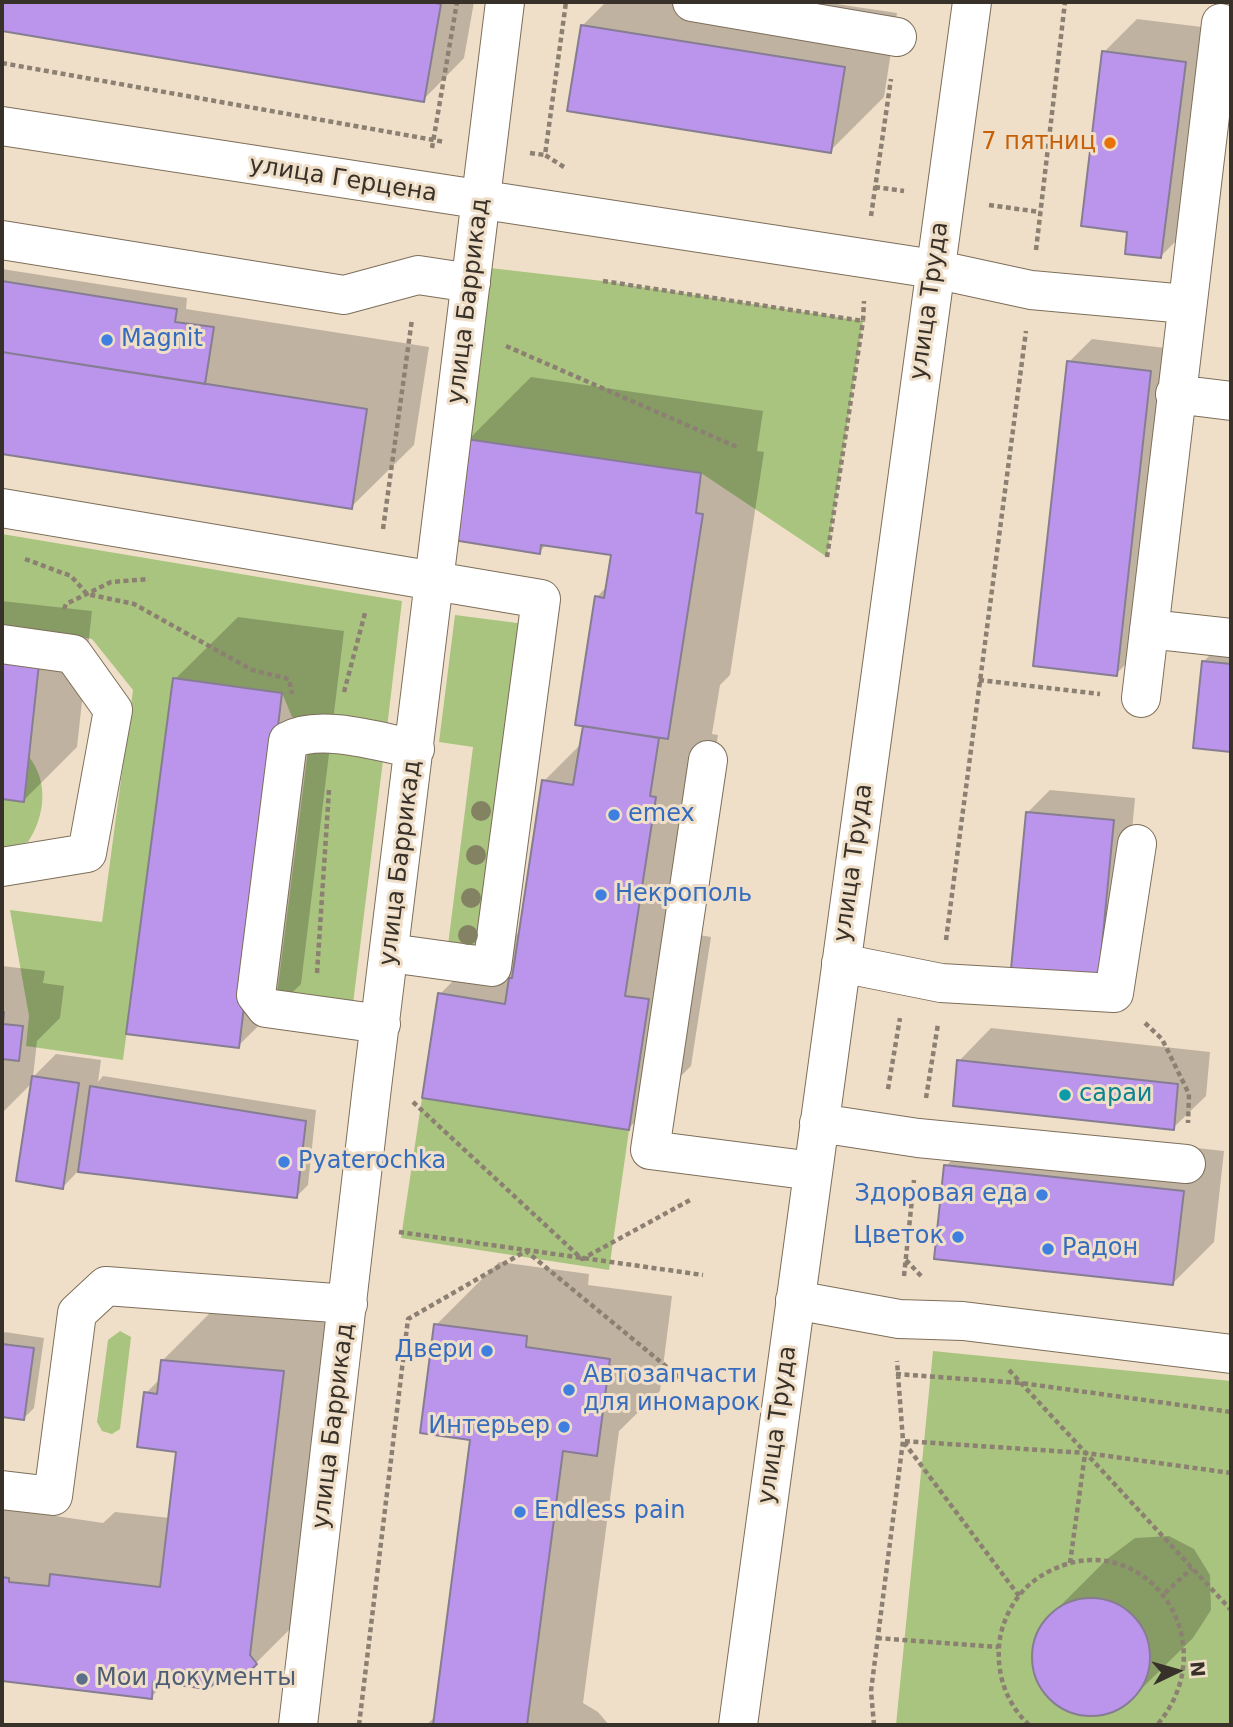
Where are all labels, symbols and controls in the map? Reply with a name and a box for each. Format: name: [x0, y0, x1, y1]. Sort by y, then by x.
place label: 7 пятниц: [981, 129, 1096, 157]
marker: 7 пятниц: [1102, 135, 1118, 151]
street label: улица Герцена: [247, 151, 439, 209]
street label: улица Баррикад: [442, 197, 496, 405]
street label: улица Труда: [905, 220, 955, 382]
place label: Magnit: [121, 326, 203, 354]
marker: Magnit: [99, 332, 115, 348]
street label: улица Баррикад: [374, 759, 428, 967]
street label: улица Труда: [829, 782, 879, 944]
place label: emex: [628, 801, 695, 829]
marker: emex: [606, 807, 622, 823]
place label: Некрополь: [615, 881, 752, 909]
marker: Некрополь: [593, 887, 609, 903]
place label: сараи: [1079, 1081, 1152, 1109]
marker: сараи: [1057, 1087, 1073, 1103]
place label: Pyaterochka: [298, 1148, 446, 1176]
marker: Pyaterochka: [276, 1154, 292, 1170]
place label: Здоровая еда: [854, 1181, 1028, 1209]
marker: Здоровая еда: [1034, 1187, 1050, 1203]
place label: Цветок: [853, 1223, 944, 1251]
marker: Цветок: [950, 1229, 966, 1245]
place label: Радон: [1062, 1235, 1138, 1263]
marker: Радон: [1040, 1241, 1056, 1257]
street label: улица Баррикад: [307, 1322, 361, 1530]
place label: Двери: [395, 1337, 473, 1365]
marker: Двери: [479, 1343, 495, 1359]
street label: улица Труда: [753, 1344, 803, 1506]
place label: Автозапчасти для иномарок: [583, 1362, 760, 1418]
marker: Автозапчасти для иномарок: [561, 1382, 577, 1398]
place label: Интерьер: [428, 1413, 550, 1441]
marker: Интерьер: [556, 1419, 572, 1435]
place label: Endless pain: [534, 1498, 686, 1526]
marker: Endless pain: [512, 1504, 528, 1520]
north arrow: [1142, 1636, 1212, 1706]
text: N: [1186, 1660, 1210, 1678]
place label: Мои документы: [96, 1665, 296, 1693]
marker: Мои документы: [74, 1671, 90, 1687]

